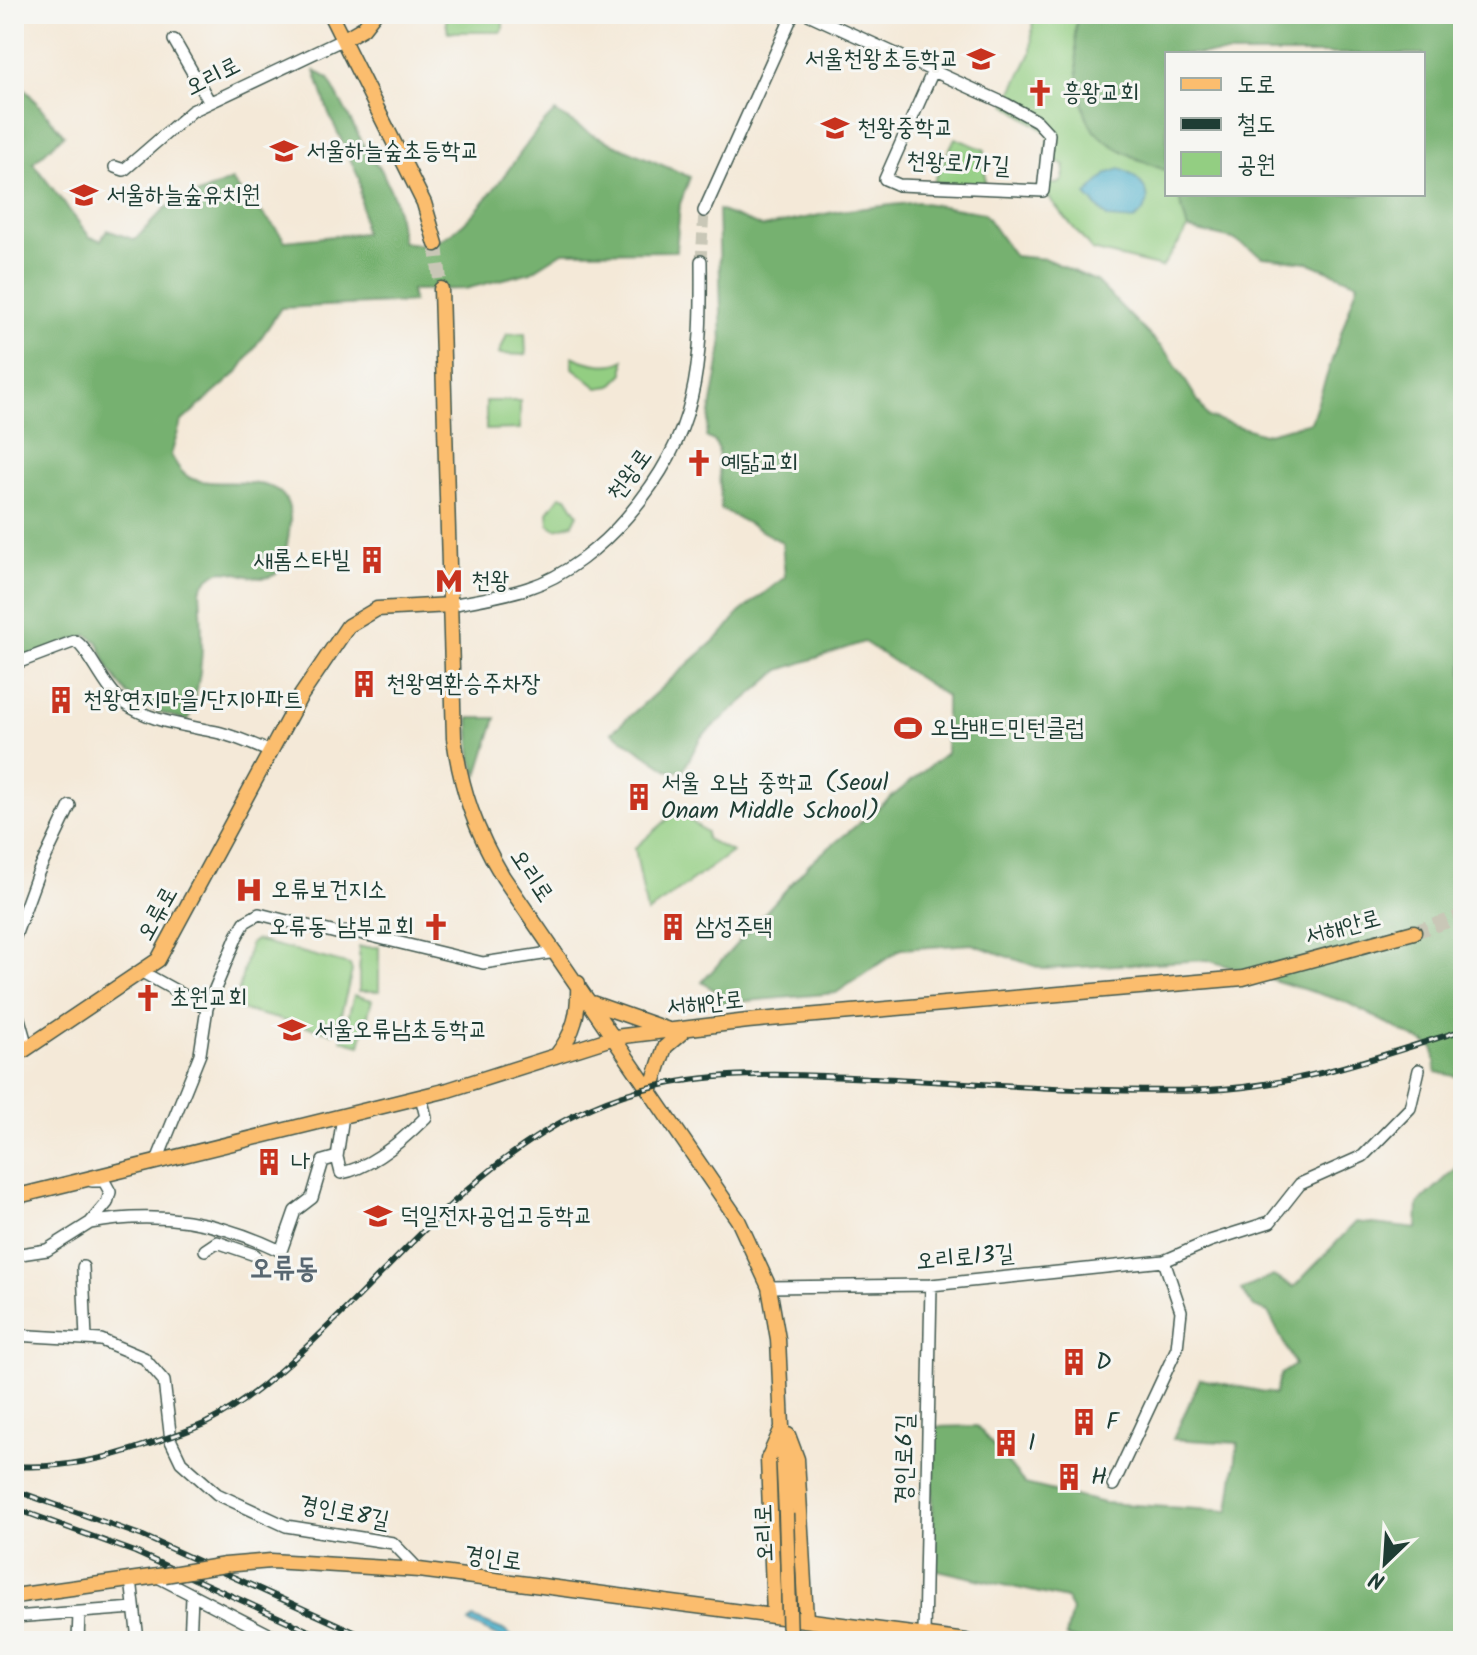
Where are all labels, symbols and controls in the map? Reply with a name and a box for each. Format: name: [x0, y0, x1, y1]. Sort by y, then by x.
place label: 서울천왕초등학교: [805, 40, 959, 79]
school or university icon: 서울천왕초등학교: [966, 44, 996, 74]
street label: 오리로: [178, 46, 248, 108]
legend: [1165, 52, 1425, 196]
text: 도로: [1237, 66, 1276, 105]
place label: 흥왕교회: [1062, 74, 1139, 113]
church icon: 흥왕교회: [1025, 78, 1055, 108]
text: 철도: [1237, 106, 1276, 145]
place label: 천왕중학교: [857, 109, 954, 148]
school or university icon: 천왕중학교: [820, 113, 850, 143]
place label: 서울하늘숲초등학교: [306, 132, 480, 171]
school or university icon: 서울하늘숲초등학교: [269, 136, 299, 166]
street label: 천왕로1가길: [905, 142, 1011, 186]
text: 공원: [1237, 146, 1276, 185]
place label: 서울하늘숲유치원: [106, 176, 261, 215]
school or university icon: 서울하늘숲유치원: [69, 180, 99, 210]
street label: 천왕로: [597, 440, 663, 510]
place label: 예닮교회: [721, 444, 798, 483]
church icon: 예닮교회: [684, 448, 714, 478]
place label: 새롬스타빌: [253, 541, 351, 580]
building icon: 새롬스타빌: [357, 545, 387, 575]
place label: 천왕: [471, 562, 510, 601]
metro station icon: 천왕: [434, 566, 464, 596]
place label: 천왕역환승주차장: [386, 665, 541, 704]
building icon: 천왕역환승주차장: [349, 669, 379, 699]
place label: 천왕연지마을1단지아파트: [83, 681, 303, 720]
building icon: 천왕연지마을1단지아파트: [46, 685, 76, 715]
place label: 오남배드민턴클럽: [930, 709, 1085, 748]
sports icon: 오남배드민턴클럽: [893, 713, 923, 743]
place label: 서울 오남 중학교 (Seoul Onam Middle School): [661, 764, 889, 831]
building icon: 서울 오남 중학교 (Seoul Onam Middle School): [624, 782, 654, 812]
street label: 오리로: [499, 841, 563, 911]
place label: 오류보건지소: [271, 871, 387, 910]
hospital icon: 오류보건지소: [234, 875, 264, 905]
street label: 오류로: [127, 879, 189, 949]
street label: 서해안로: [1301, 899, 1385, 957]
place label: 오류동 남부교회: [269, 908, 414, 947]
place label: 삼성주택: [695, 908, 772, 947]
church icon: 오류동 남부교회: [421, 912, 451, 942]
building icon: 삼성주택: [658, 912, 688, 942]
place label: 초원교회: [170, 979, 247, 1018]
street label: 서해안로: [665, 981, 745, 1027]
church icon: 초원교회: [133, 983, 163, 1013]
place label: 서울오류남초등학교: [314, 1011, 488, 1050]
school or university icon: 서울오류남초등학교: [277, 1015, 307, 1045]
place label: 나: [291, 1143, 310, 1182]
building icon: 나: [254, 1147, 284, 1177]
place label: 덕일전자공업고등학교: [400, 1197, 593, 1236]
school or university icon: 덕일전자공업고등학교: [363, 1201, 393, 1231]
street label: 오리로13길: [914, 1234, 1016, 1282]
district label: 오류동: [250, 1247, 318, 1292]
place label: D: [1096, 1343, 1111, 1382]
building icon: D: [1059, 1347, 1089, 1377]
place label: F: [1106, 1403, 1121, 1442]
building icon: F: [1069, 1407, 1099, 1437]
street label: 경인로6길: [885, 1413, 925, 1505]
place label: I: [1028, 1424, 1035, 1463]
building icon: I: [991, 1428, 1021, 1458]
place label: H: [1091, 1458, 1107, 1497]
building icon: H: [1054, 1462, 1084, 1492]
street label: 경인로8길: [295, 1485, 393, 1541]
street label: 오리로: [745, 1503, 785, 1563]
north arrow: [1345, 1523, 1425, 1603]
street label: 경인로: [462, 1536, 524, 1582]
text: N: [1364, 1560, 1391, 1598]

